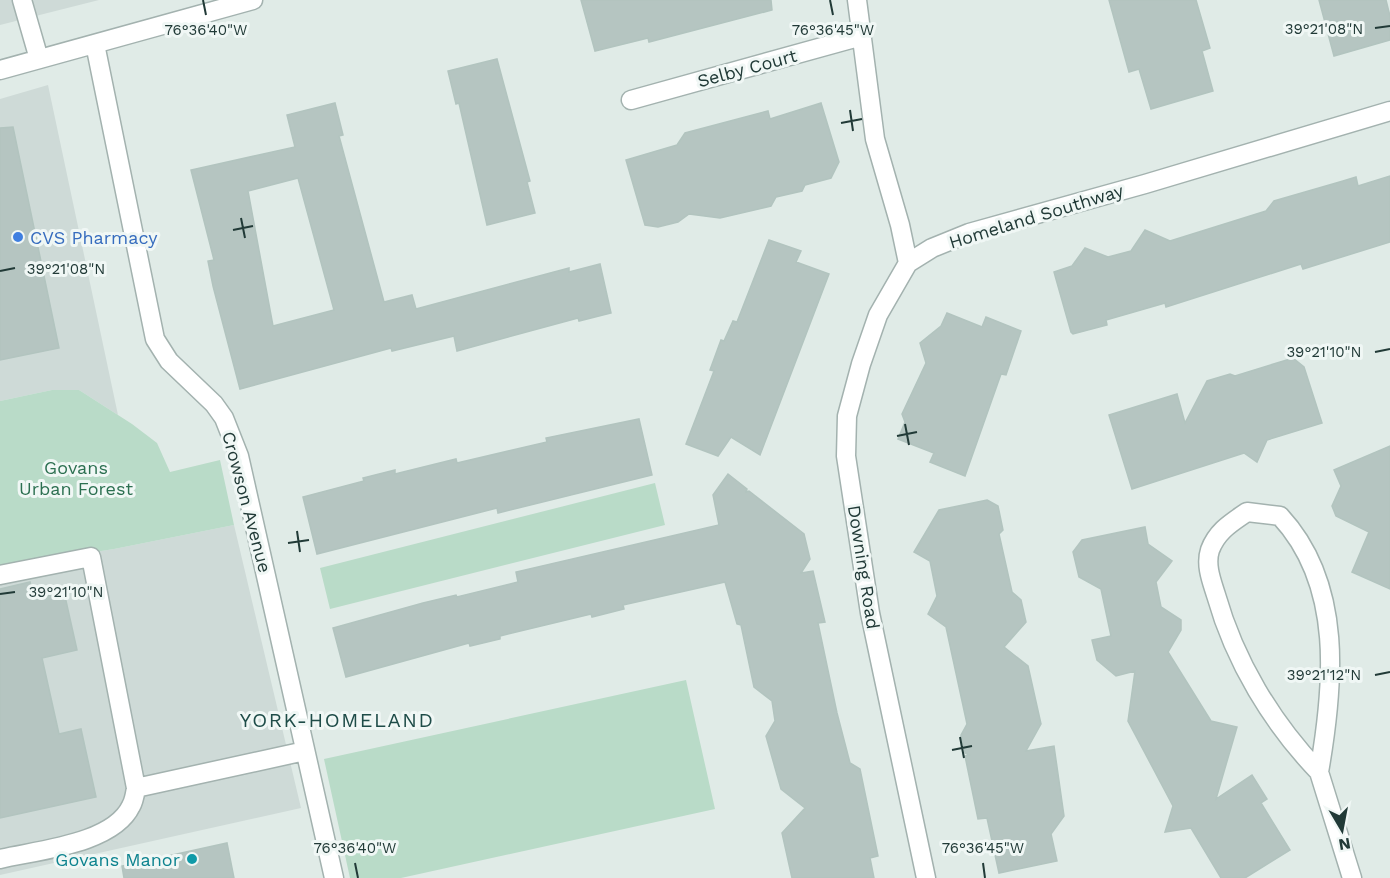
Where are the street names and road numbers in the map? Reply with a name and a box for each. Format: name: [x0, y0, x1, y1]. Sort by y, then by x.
street label: Selby Court: [695, 45, 799, 91]
street label: Homeland Southway: [946, 179, 1127, 253]
street label: Crowson Avenue: [218, 429, 276, 575]
street label: Downing Road: [844, 503, 884, 631]

